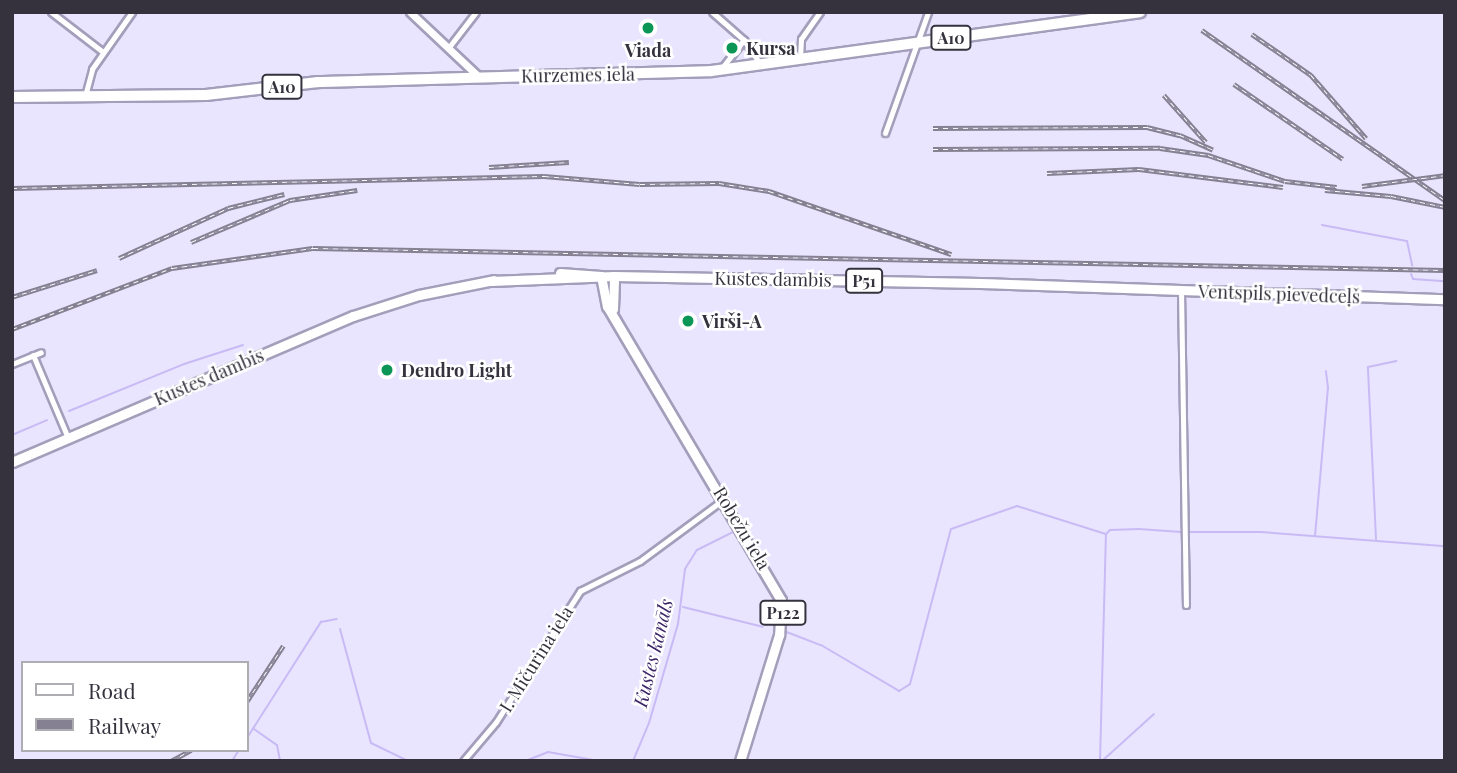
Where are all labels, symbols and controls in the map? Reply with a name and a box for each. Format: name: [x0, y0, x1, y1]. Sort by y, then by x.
marker: Viada: [640, 20, 656, 36]
road number: A10: [930, 26, 972, 50]
place label: Kursa: [746, 37, 796, 59]
place label: Viada: [625, 39, 671, 61]
marker: Kursa: [724, 40, 740, 56]
street label: Kurzemes iela: [521, 63, 635, 87]
road number: A10: [261, 74, 303, 100]
street label: Kustes dambis: [714, 267, 832, 291]
road number: P51: [845, 268, 883, 294]
street label: Ventspils pievedceļš: [1198, 280, 1360, 308]
place label: Virši-A: [702, 310, 762, 332]
marker: Virši-A: [680, 313, 696, 329]
street label: Kustes dambis: [151, 344, 267, 410]
place label: Dendro Light: [401, 359, 512, 381]
marker: Dendro Light: [379, 362, 395, 378]
street label: Robežu iela: [709, 483, 775, 573]
water label: Kustes kanāls: [629, 597, 677, 709]
road number: P122: [758, 600, 808, 626]
street label: I. Mičurina iela: [495, 602, 577, 716]
legend: [21, 661, 248, 752]
text: Road: [88, 676, 136, 704]
text: Railway: [88, 711, 161, 739]

